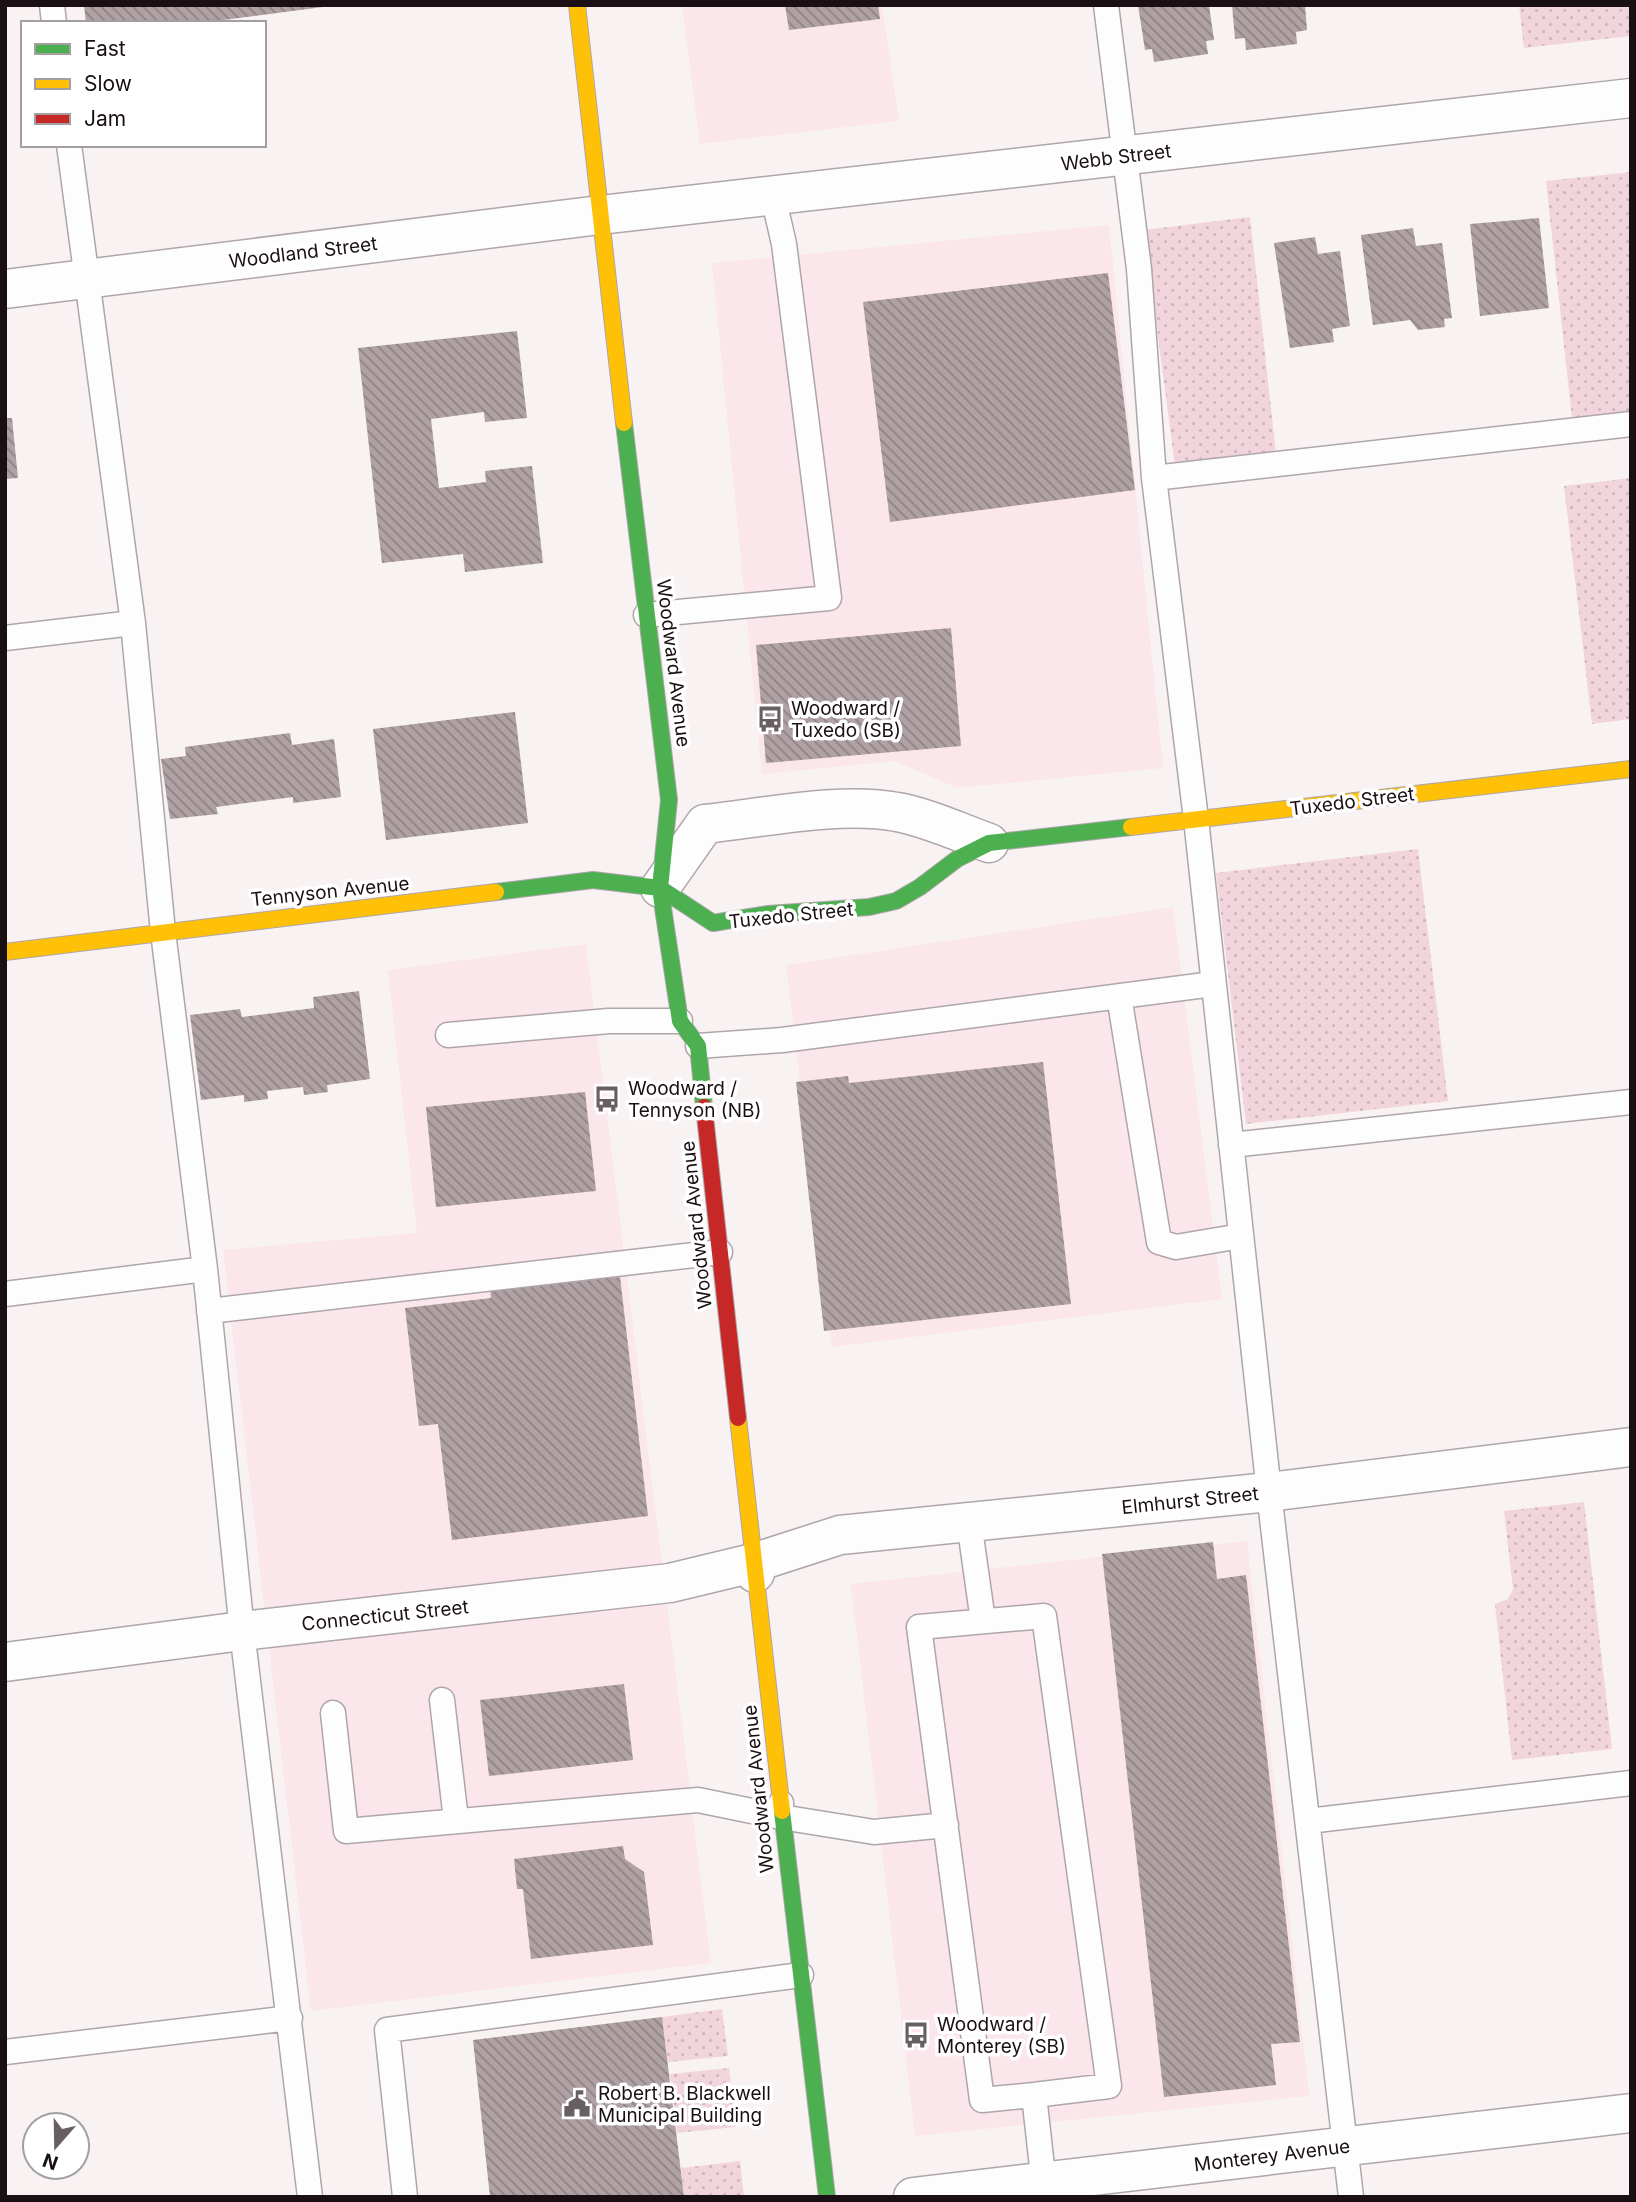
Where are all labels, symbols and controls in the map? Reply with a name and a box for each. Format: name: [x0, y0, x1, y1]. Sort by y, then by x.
legend: [21, 21, 266, 147]
text: Fast: [84, 36, 126, 61]
text: Slow: [84, 71, 132, 96]
text: Jam: [84, 106, 126, 131]
street label: Webb Street: [1060, 139, 1173, 176]
street label: Woodland Street: [228, 232, 379, 273]
street label: Woodward Avenue: [652, 578, 695, 748]
place label: Woodward / Tuxedo (SB): [791, 697, 901, 742]
bus stop icon: Woodward / Tuxedo (SB): [755, 704, 785, 734]
street label: Tuxedo Street: [1289, 782, 1416, 821]
street label: Tennyson Avenue: [250, 872, 411, 911]
street label: Tuxedo Street: [728, 898, 854, 933]
place label: Woodward / Tennyson (NB): [628, 1077, 761, 1122]
bus stop icon: Woodward / Tennyson (NB): [592, 1084, 622, 1114]
street label: Woodward Avenue: [676, 1140, 717, 1310]
street label: Elmhurst Street: [1120, 1482, 1260, 1519]
street label: Connecticut Street: [300, 1595, 470, 1636]
street label: Woodward Avenue: [738, 1704, 779, 1874]
place label: Woodward / Monterey (SB): [937, 2013, 1066, 2058]
bus stop icon: Woodward / Monterey (SB): [901, 2020, 931, 2050]
place label: Robert B. Blackwell Municipal Building: [598, 2082, 771, 2127]
public building icon: Robert B. Blackwell Municipal Building: [562, 2089, 592, 2119]
north arrow: [21, 2111, 91, 2181]
street label: Monterey Avenue: [1193, 2135, 1351, 2176]
text: N: [40, 2148, 61, 2175]

